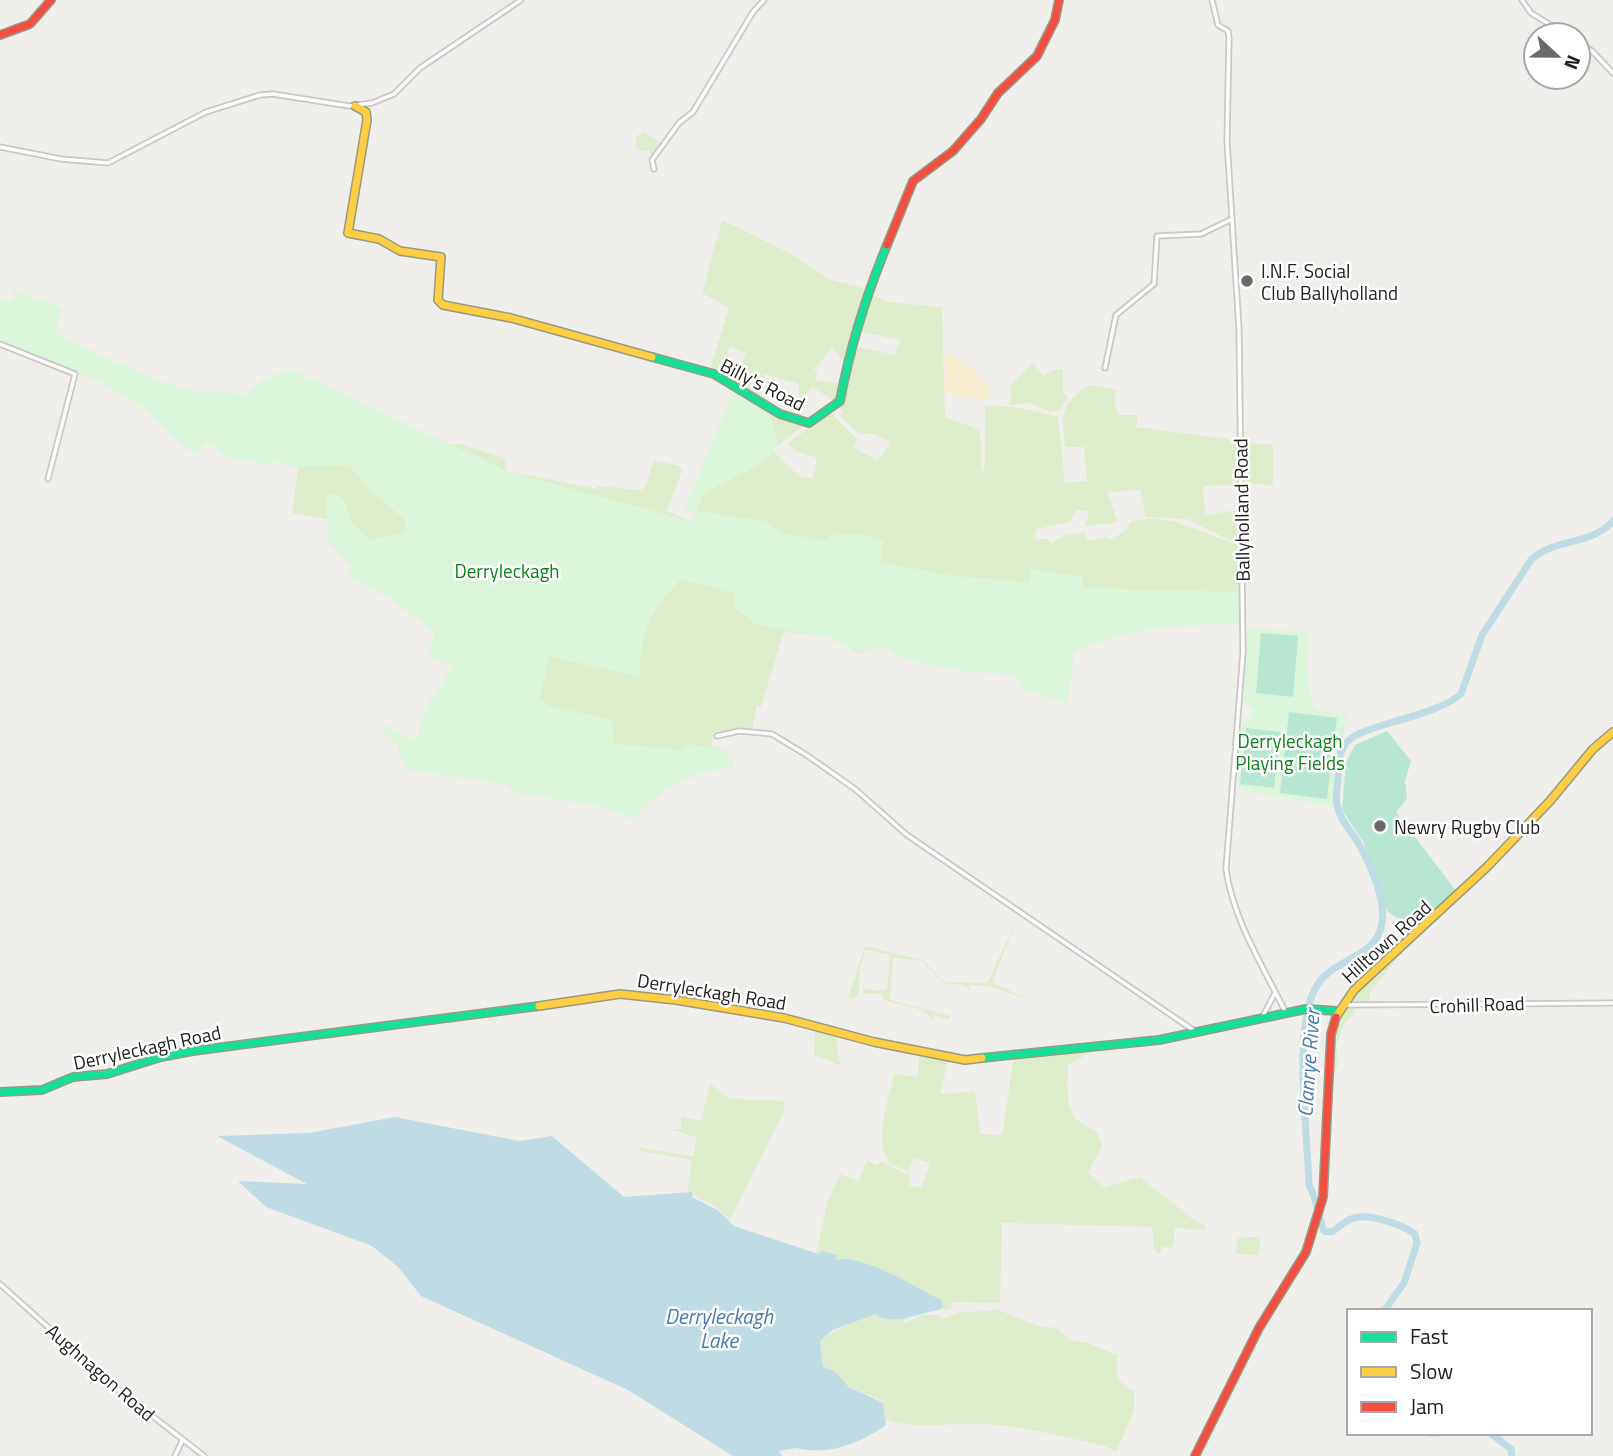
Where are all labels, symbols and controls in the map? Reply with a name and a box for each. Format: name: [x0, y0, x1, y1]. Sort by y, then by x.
north arrow: [1522, 21, 1592, 91]
text: N: [1557, 51, 1589, 74]
place label: I.N.F. Social Club Ballyholland: [1261, 256, 1398, 307]
marker: I.N.F. Social Club Ballyholland: [1239, 273, 1255, 289]
street label: Billy's Road: [716, 350, 810, 418]
street label: Ballyholland Road: [1225, 438, 1257, 582]
park label: Derryleckagh: [455, 556, 559, 585]
park label: Derryleckagh Playing Fields: [1235, 726, 1345, 777]
place label: Newry Rugby Club: [1394, 812, 1540, 841]
marker: Newry Rugby Club: [1372, 818, 1388, 834]
street label: Hilltown Road: [1335, 893, 1437, 989]
street label: Derryleckagh Road: [636, 965, 788, 1017]
street label: Crohill Road: [1429, 988, 1525, 1020]
water label: Clanrye River: [1288, 1006, 1328, 1118]
street label: Derryleckagh Road: [70, 1017, 224, 1077]
water label: Derryleckagh Lake: [665, 1300, 773, 1356]
legend: [1347, 1309, 1592, 1435]
street label: Aughnagon Road: [40, 1316, 162, 1428]
text: Fast: [1410, 1320, 1449, 1352]
text: Slow: [1410, 1355, 1453, 1387]
text: Jam: [1410, 1390, 1444, 1422]

